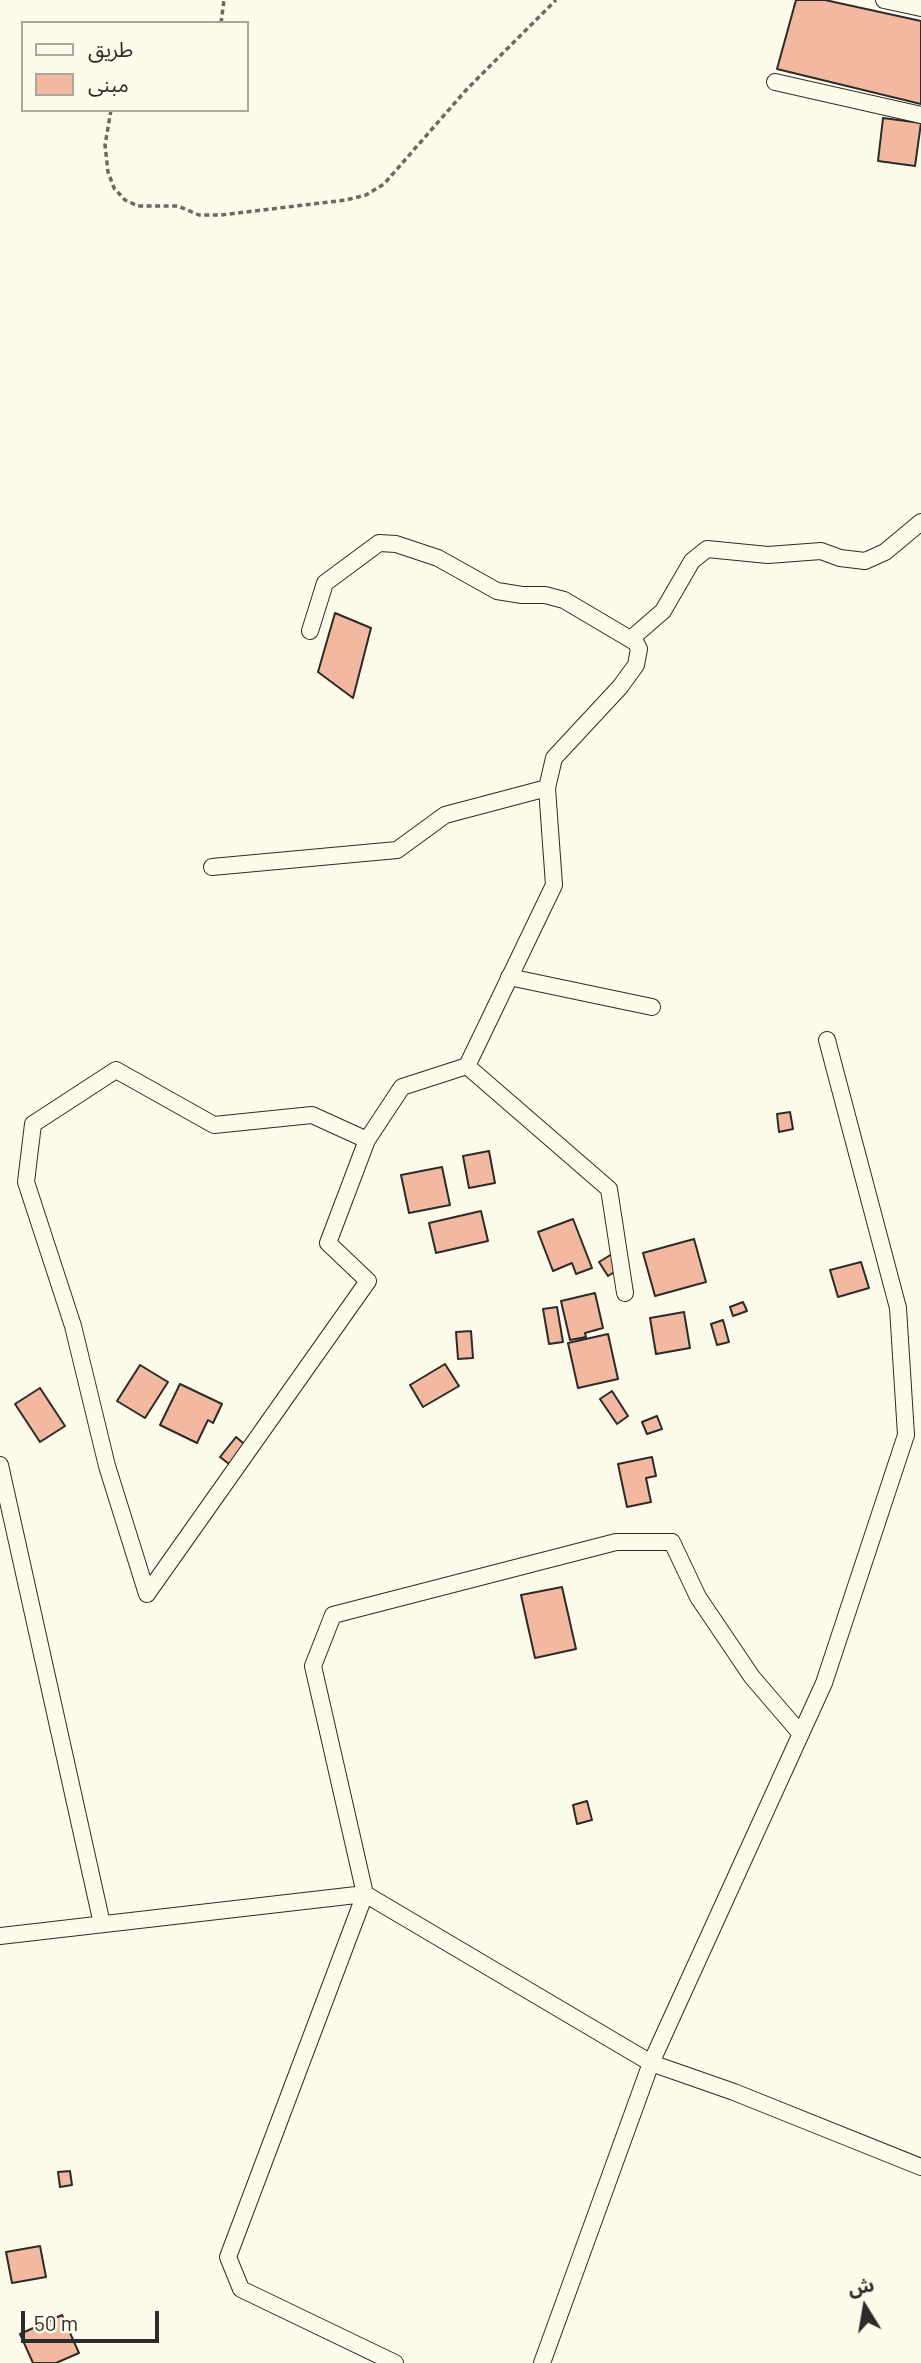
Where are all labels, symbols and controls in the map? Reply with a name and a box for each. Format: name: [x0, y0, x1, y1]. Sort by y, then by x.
legend: [21, 21, 248, 112]
text: طريق: [88, 36, 133, 61]
text: مبنى: [88, 71, 129, 96]
north arrow: [830, 2272, 900, 2342]
text: ش: [846, 2272, 876, 2300]
scale bar: [24, 2296, 163, 2340]
text: 50 m: [34, 2310, 78, 2335]

